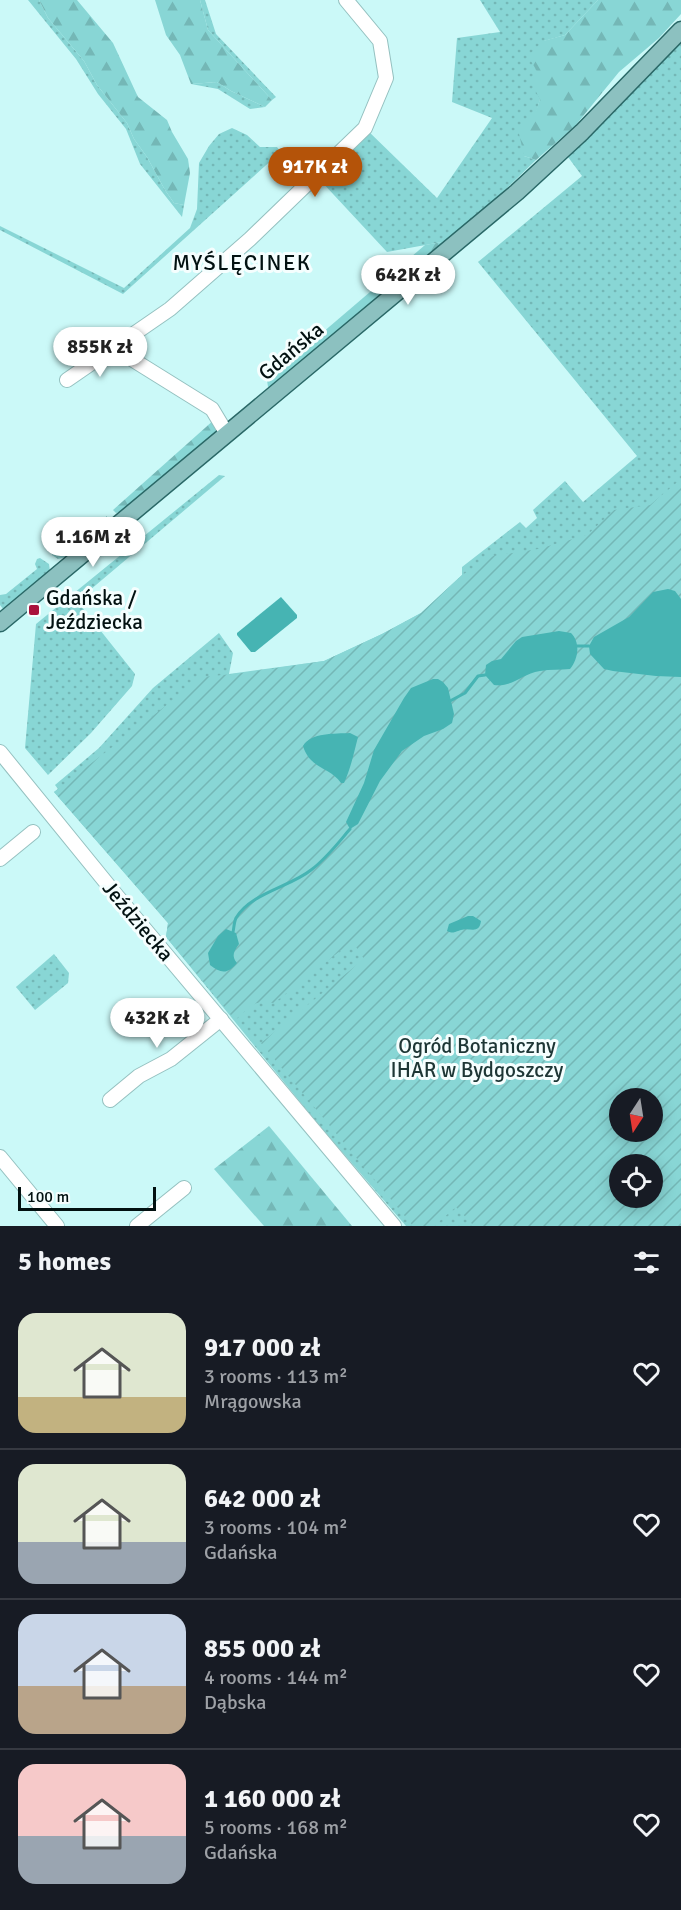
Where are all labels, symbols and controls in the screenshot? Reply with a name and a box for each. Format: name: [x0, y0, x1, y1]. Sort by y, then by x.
pin: 917K zł: [260, 147, 370, 198]
text: 917K zł: [282, 154, 348, 179]
district label: MYŚLĘCINEK: [173, 249, 311, 276]
pin: 642K zł: [353, 255, 463, 306]
text: 642K zł: [375, 262, 441, 287]
street label: Gdańska: [253, 316, 329, 386]
pin: 855K zł: [45, 327, 155, 378]
text: 855K zł: [67, 334, 133, 359]
pin: 1.16M zł: [31, 517, 155, 568]
text: 1.16M zł: [55, 524, 131, 549]
place label: Gdańska / Jeździecka: [46, 585, 143, 635]
marker: Gdańska / Jeździecka: [27, 603, 41, 617]
street label: Jeździecka: [97, 875, 179, 967]
pin: 432K zł: [102, 998, 212, 1049]
text: 432K zł: [124, 1005, 190, 1030]
park label: Ogród Botaniczny IHAR w Bydgoszczy: [391, 1033, 564, 1083]
north arrow: [609, 1088, 663, 1142]
map controls: [609, 1088, 663, 1208]
button: locate: [609, 1154, 663, 1208]
scale bar: [18, 1184, 156, 1212]
text: 100 m: [27, 1187, 69, 1207]
text: 5 homes: [18, 1246, 111, 1278]
icon: filters: [630, 1246, 663, 1279]
text: 917 000 zł: [204, 1332, 321, 1364]
icon: home: [66, 1337, 138, 1409]
icon: heart: [630, 1357, 663, 1390]
text: 3 rooms · 113 m²: [204, 1364, 348, 1389]
text: Mrągowska: [204, 1389, 302, 1414]
text: 642 000 zł: [204, 1483, 321, 1515]
icon: home: [66, 1488, 138, 1560]
icon: heart: [630, 1508, 663, 1541]
text: 3 rooms · 104 m²: [204, 1515, 348, 1540]
text: Gdańska: [204, 1540, 277, 1565]
text: 855 000 zł: [204, 1633, 321, 1665]
icon: home: [66, 1638, 138, 1710]
icon: heart: [630, 1658, 663, 1691]
text: 4 rooms · 144 m²: [204, 1665, 348, 1690]
text: Dąbska: [204, 1690, 267, 1715]
text: 1 160 000 zł: [204, 1783, 341, 1815]
icon: home: [66, 1788, 138, 1860]
icon: heart: [630, 1808, 663, 1841]
text: 5 rooms · 168 m²: [204, 1815, 348, 1840]
text: Gdańska: [204, 1840, 277, 1865]

